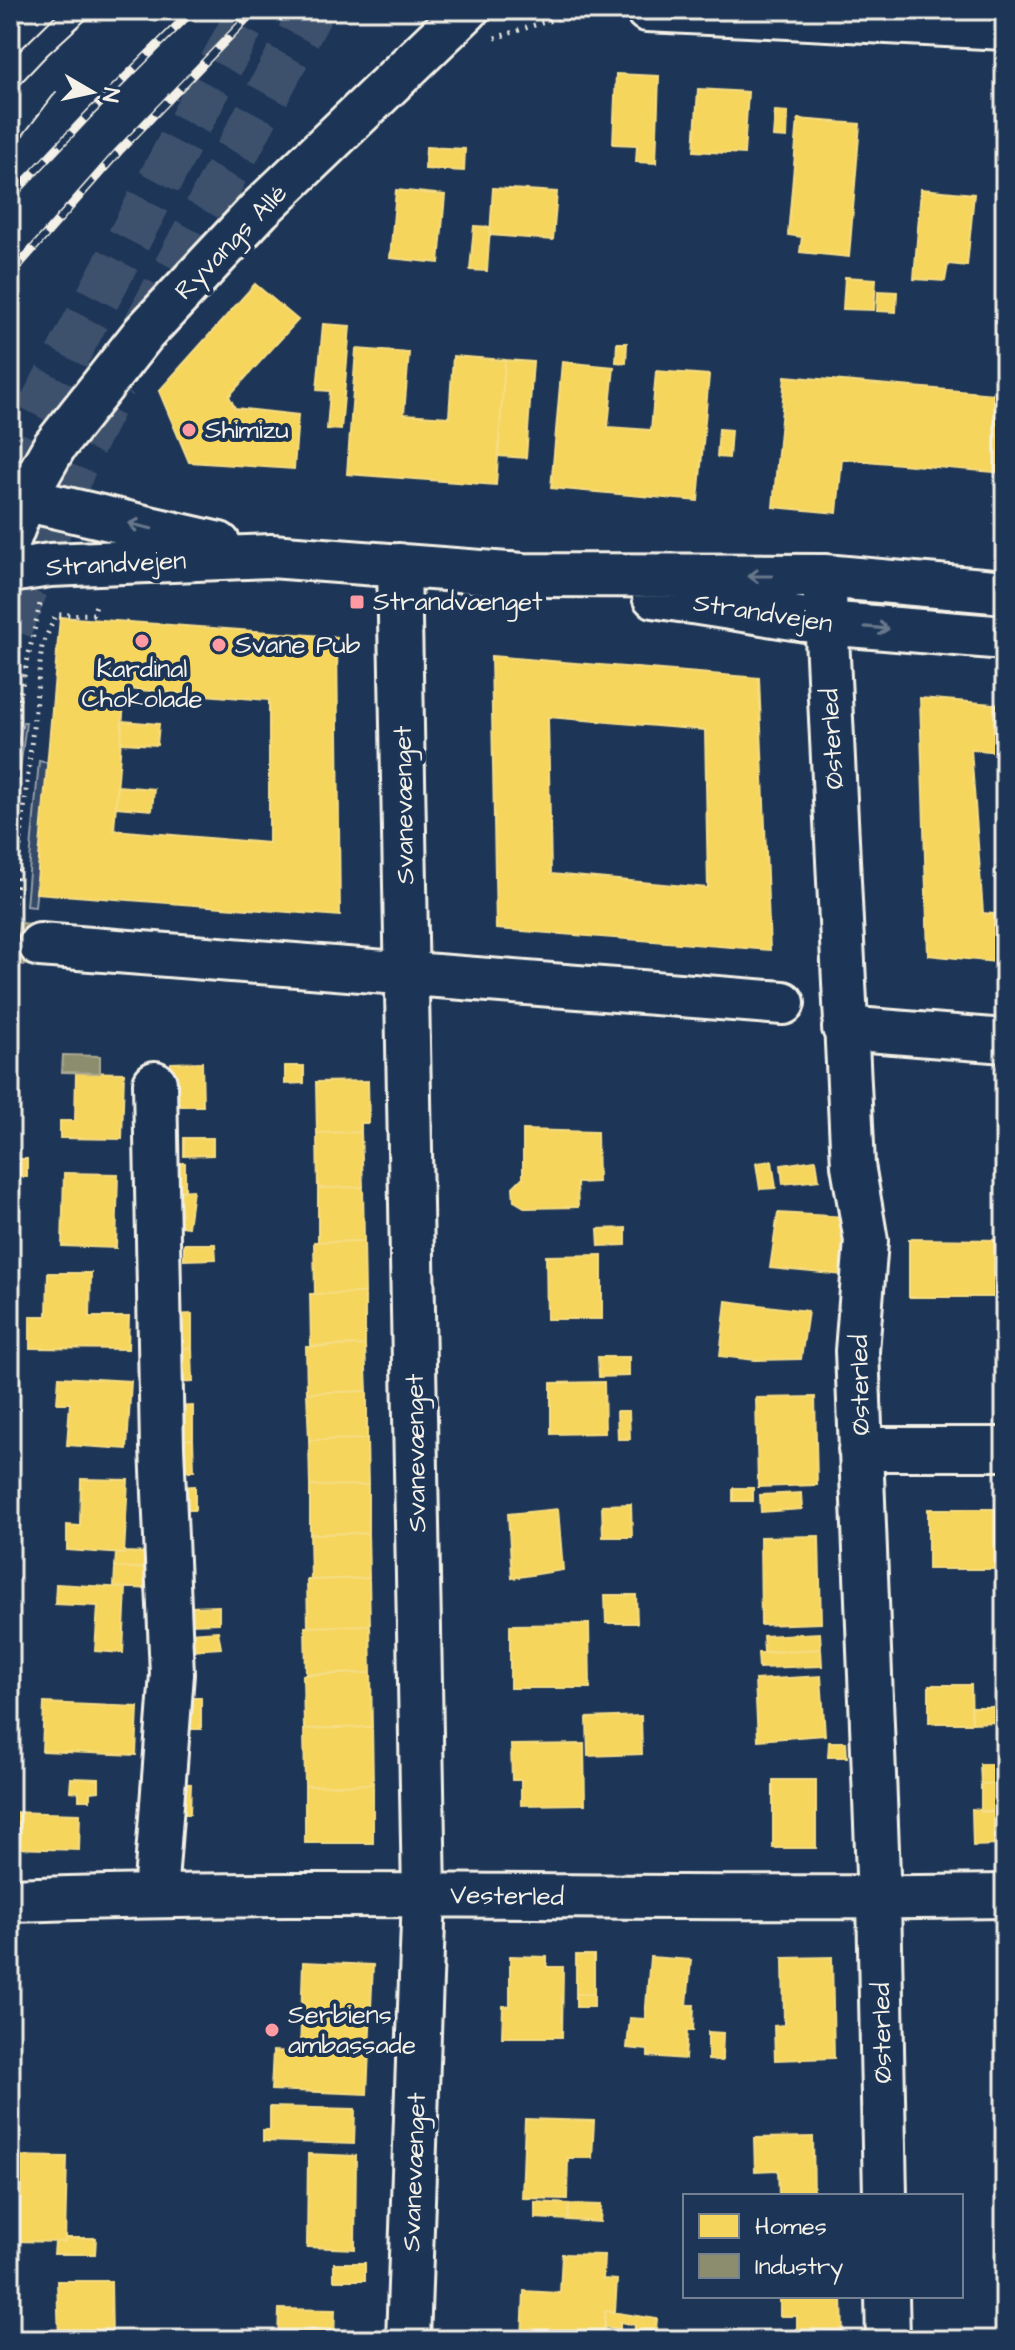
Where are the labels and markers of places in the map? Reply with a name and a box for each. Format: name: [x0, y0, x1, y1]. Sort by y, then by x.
place label: Shimizu: [205, 412, 289, 448]
marker: Shimizu: [180, 421, 198, 439]
place label: Strandvænget: [373, 584, 543, 622]
marker: Strandvænget: [348, 593, 366, 611]
place label: Svane Pub: [235, 627, 361, 663]
marker: Kardinal Chokolade: [133, 632, 151, 650]
marker: Svane Pub: [210, 636, 228, 654]
place label: Kardinal Chokolade: [81, 651, 203, 717]
place label: Serbiens ambassade: [288, 1997, 416, 2063]
marker: Serbiens ambassade: [263, 2021, 281, 2039]

